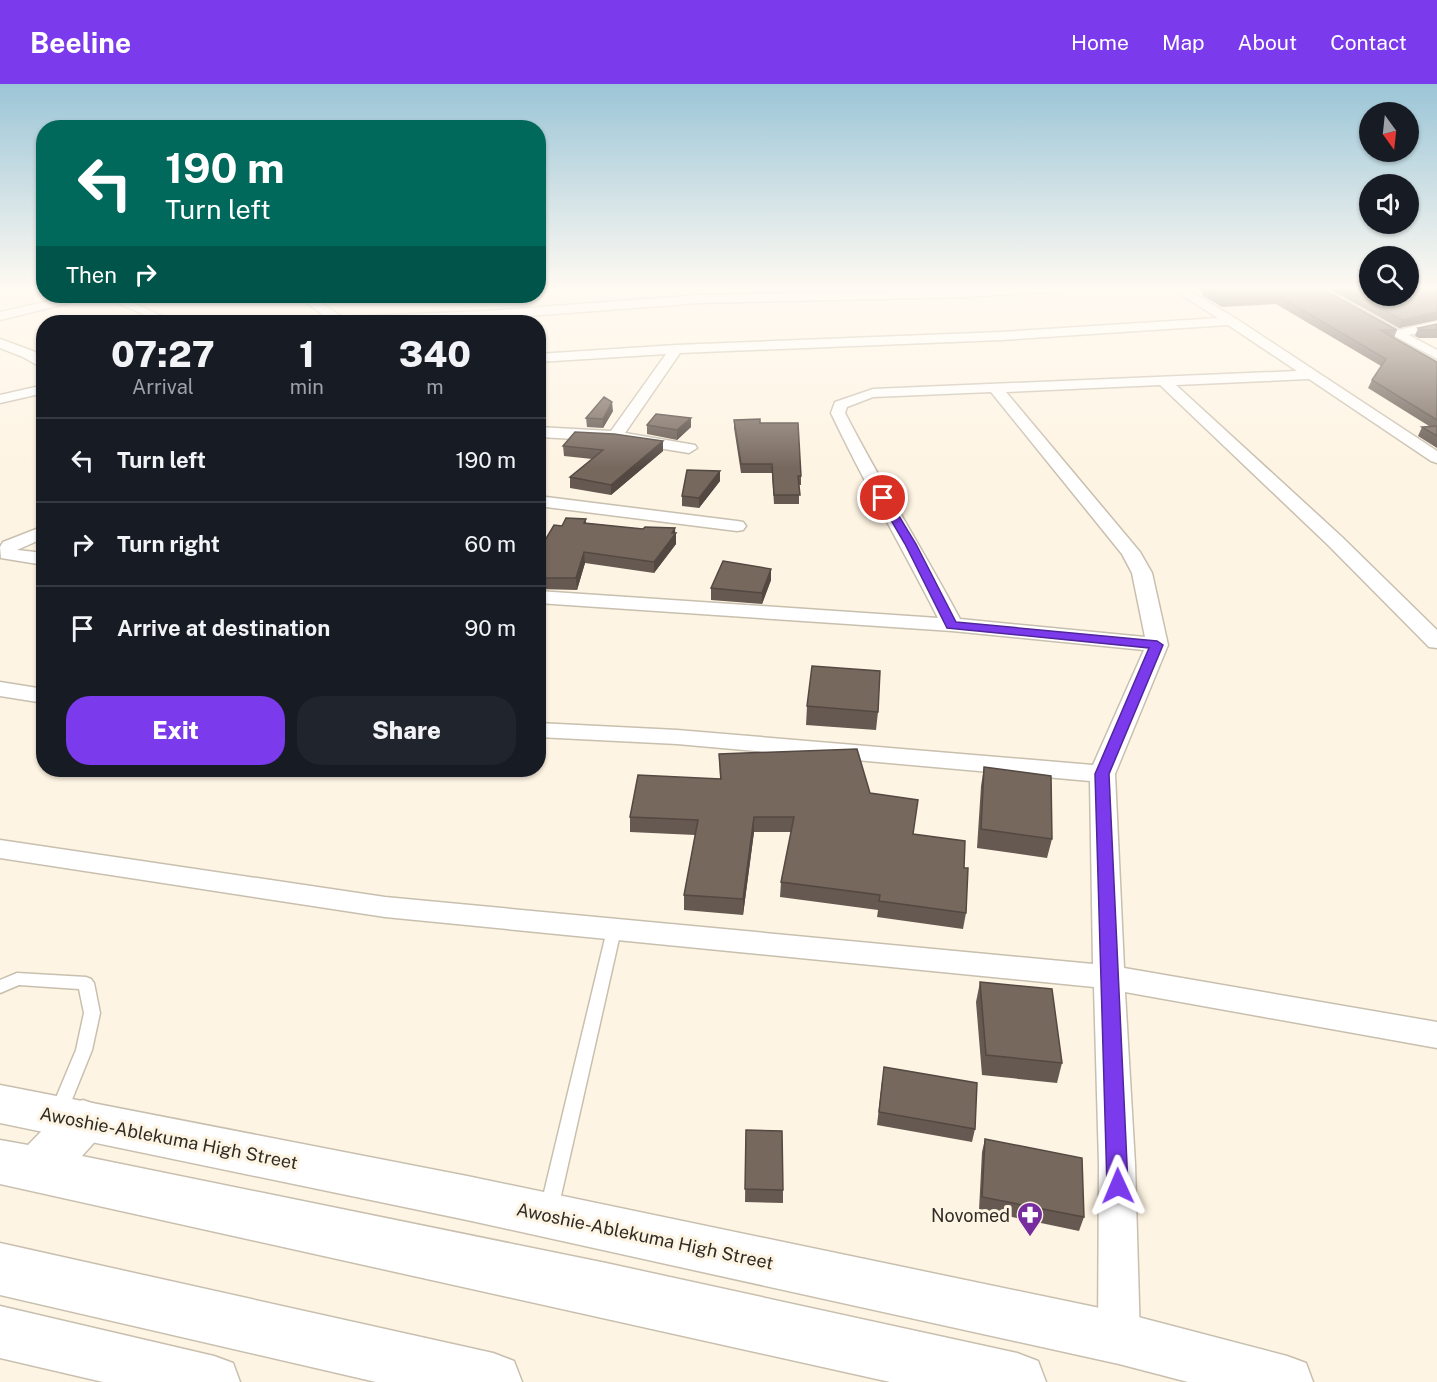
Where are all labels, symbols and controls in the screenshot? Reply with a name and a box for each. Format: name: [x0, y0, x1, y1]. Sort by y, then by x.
text: Beeline: [30, 26, 131, 59]
text: Home: [1071, 30, 1129, 55]
text: Map: [1162, 30, 1205, 55]
text: About: [1238, 30, 1297, 55]
text: Contact: [1330, 30, 1407, 55]
north arrow: [1359, 102, 1419, 162]
map controls: [1359, 102, 1419, 306]
text: 190 m: [165, 143, 285, 192]
icon: left: [66, 144, 144, 222]
button: sound: [1359, 174, 1419, 234]
text: Turn left: [165, 193, 271, 225]
button: search: [1359, 246, 1419, 306]
icon: right: [129, 258, 162, 291]
text: Then: [66, 262, 117, 288]
text: 07:27: [111, 333, 215, 375]
text: 1: [299, 333, 315, 375]
text: 340: [399, 333, 471, 375]
text: Arrival: [132, 375, 194, 399]
text: min: [290, 375, 324, 399]
text: m: [426, 375, 444, 399]
icon: left: [66, 444, 99, 477]
text: Turn left: [117, 447, 206, 473]
text: 190 m: [456, 447, 516, 473]
pin: [857, 472, 908, 523]
icon: arrive: [866, 481, 899, 514]
icon: right: [66, 528, 99, 561]
text: Turn right: [117, 531, 220, 557]
text: 60 m: [465, 531, 516, 557]
icon: arrive: [66, 612, 99, 645]
text: Arrive at destination: [117, 615, 330, 641]
text: 90 m: [465, 615, 516, 641]
button: Exit: [66, 696, 285, 765]
button: Share: [297, 696, 516, 765]
street label: Awoshie-Ablekuma High Street: [38, 1103, 300, 1173]
position arrow: [1086, 1154, 1150, 1218]
street label: Awoshie-Ablekuma High Street: [515, 1198, 775, 1274]
pharmacy icon: Novomed: [1015, 1200, 1045, 1238]
place label: Novomed: [931, 1205, 1010, 1226]

